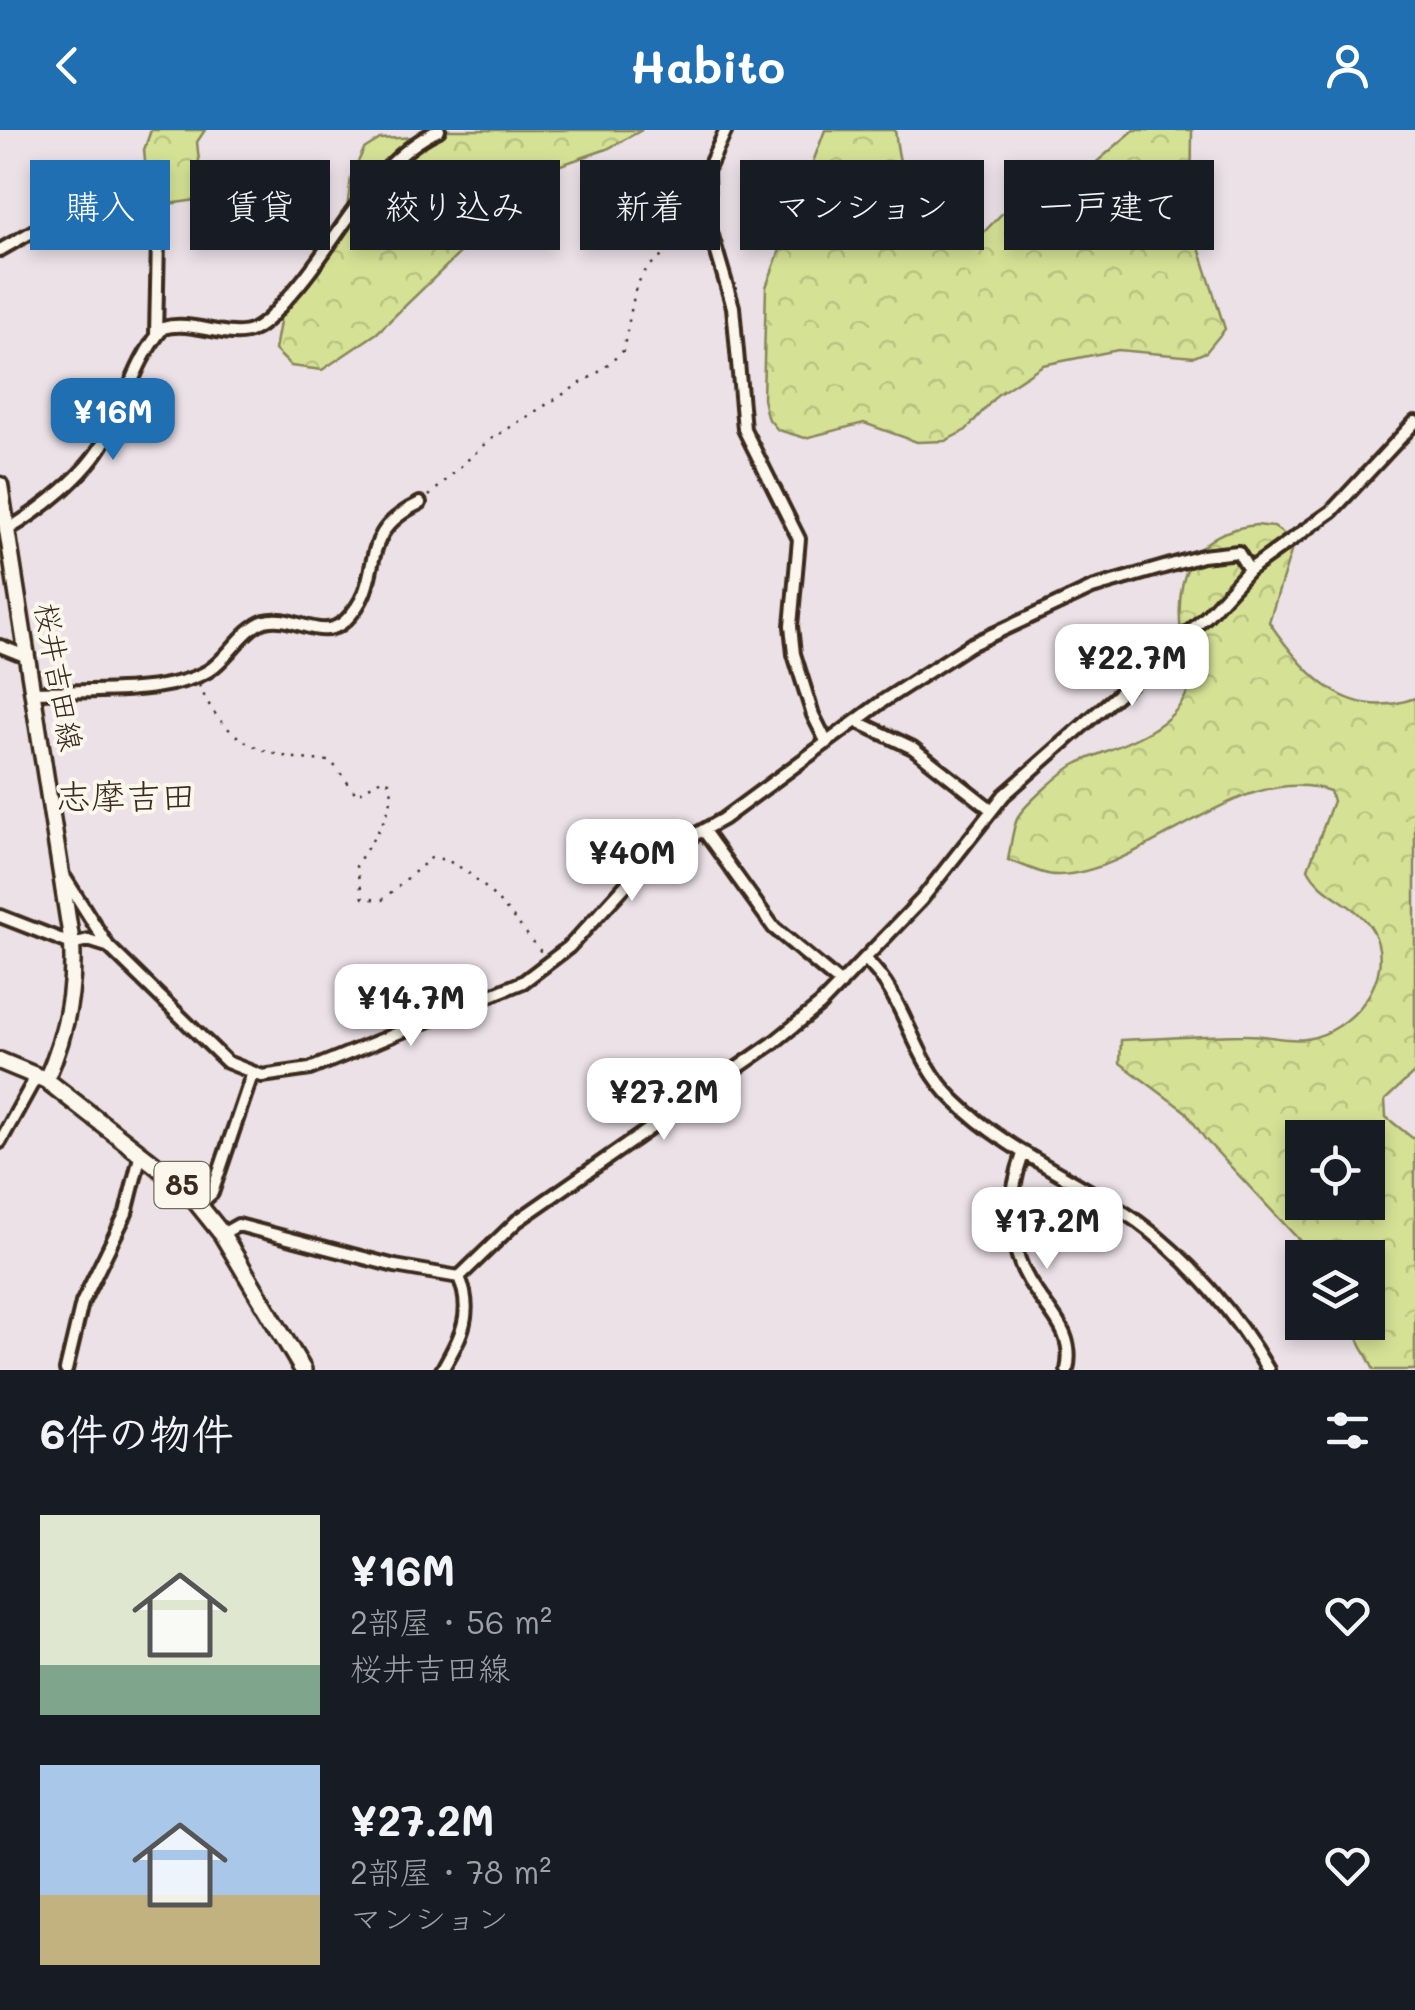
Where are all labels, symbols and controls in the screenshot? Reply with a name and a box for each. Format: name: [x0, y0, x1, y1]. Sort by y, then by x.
text: Habito: [630, 36, 785, 94]
icon: back: [40, 38, 95, 93]
icon: person: [1320, 38, 1375, 93]
chip: 購入: [30, 160, 170, 250]
chip: 賃貸: [190, 160, 330, 250]
chip: 絞り込み: [350, 160, 560, 250]
chip: 新着: [580, 160, 720, 250]
chip: マンション: [740, 160, 984, 250]
chip: 一戸建て: [1004, 160, 1214, 250]
pin: ¥16M: [54, 378, 172, 463]
text: ¥16M: [73, 389, 153, 431]
street label: 桜井吉田線: [27, 599, 93, 754]
pin: ¥22.7M: [1051, 624, 1213, 709]
text: ¥22.7M: [1077, 635, 1187, 677]
district label: 志摩吉田: [56, 772, 196, 818]
pin: ¥40M: [573, 819, 691, 904]
text: ¥40M: [588, 830, 676, 872]
pin: ¥14.7M: [330, 964, 492, 1049]
text: ¥14.7M: [357, 975, 466, 1017]
pin: ¥27.2M: [583, 1058, 745, 1143]
text: ¥27.2M: [609, 1069, 719, 1111]
map controls: [1285, 1120, 1385, 1340]
button: locate: [1285, 1120, 1385, 1220]
road number: 85: [154, 1162, 210, 1208]
pin: ¥17.2M: [966, 1187, 1128, 1272]
text: ¥17.2M: [994, 1198, 1100, 1240]
button: layers: [1285, 1240, 1385, 1340]
icon: filters: [1320, 1403, 1375, 1458]
text: 6件の物件: [40, 1405, 233, 1460]
text: ¥16M: [350, 1542, 456, 1597]
icon: home: [120, 1555, 240, 1675]
icon: heart: [1320, 1588, 1375, 1643]
text: 2部屋 · 56 m²: [350, 1600, 552, 1642]
text: 桜井吉田線: [350, 1646, 510, 1688]
text: ¥27.2M: [350, 1792, 495, 1847]
icon: home: [120, 1805, 240, 1925]
icon: heart: [1320, 1838, 1375, 1893]
text: 2部屋 · 78 m²: [350, 1850, 551, 1892]
text: マンション: [350, 1896, 509, 1938]

